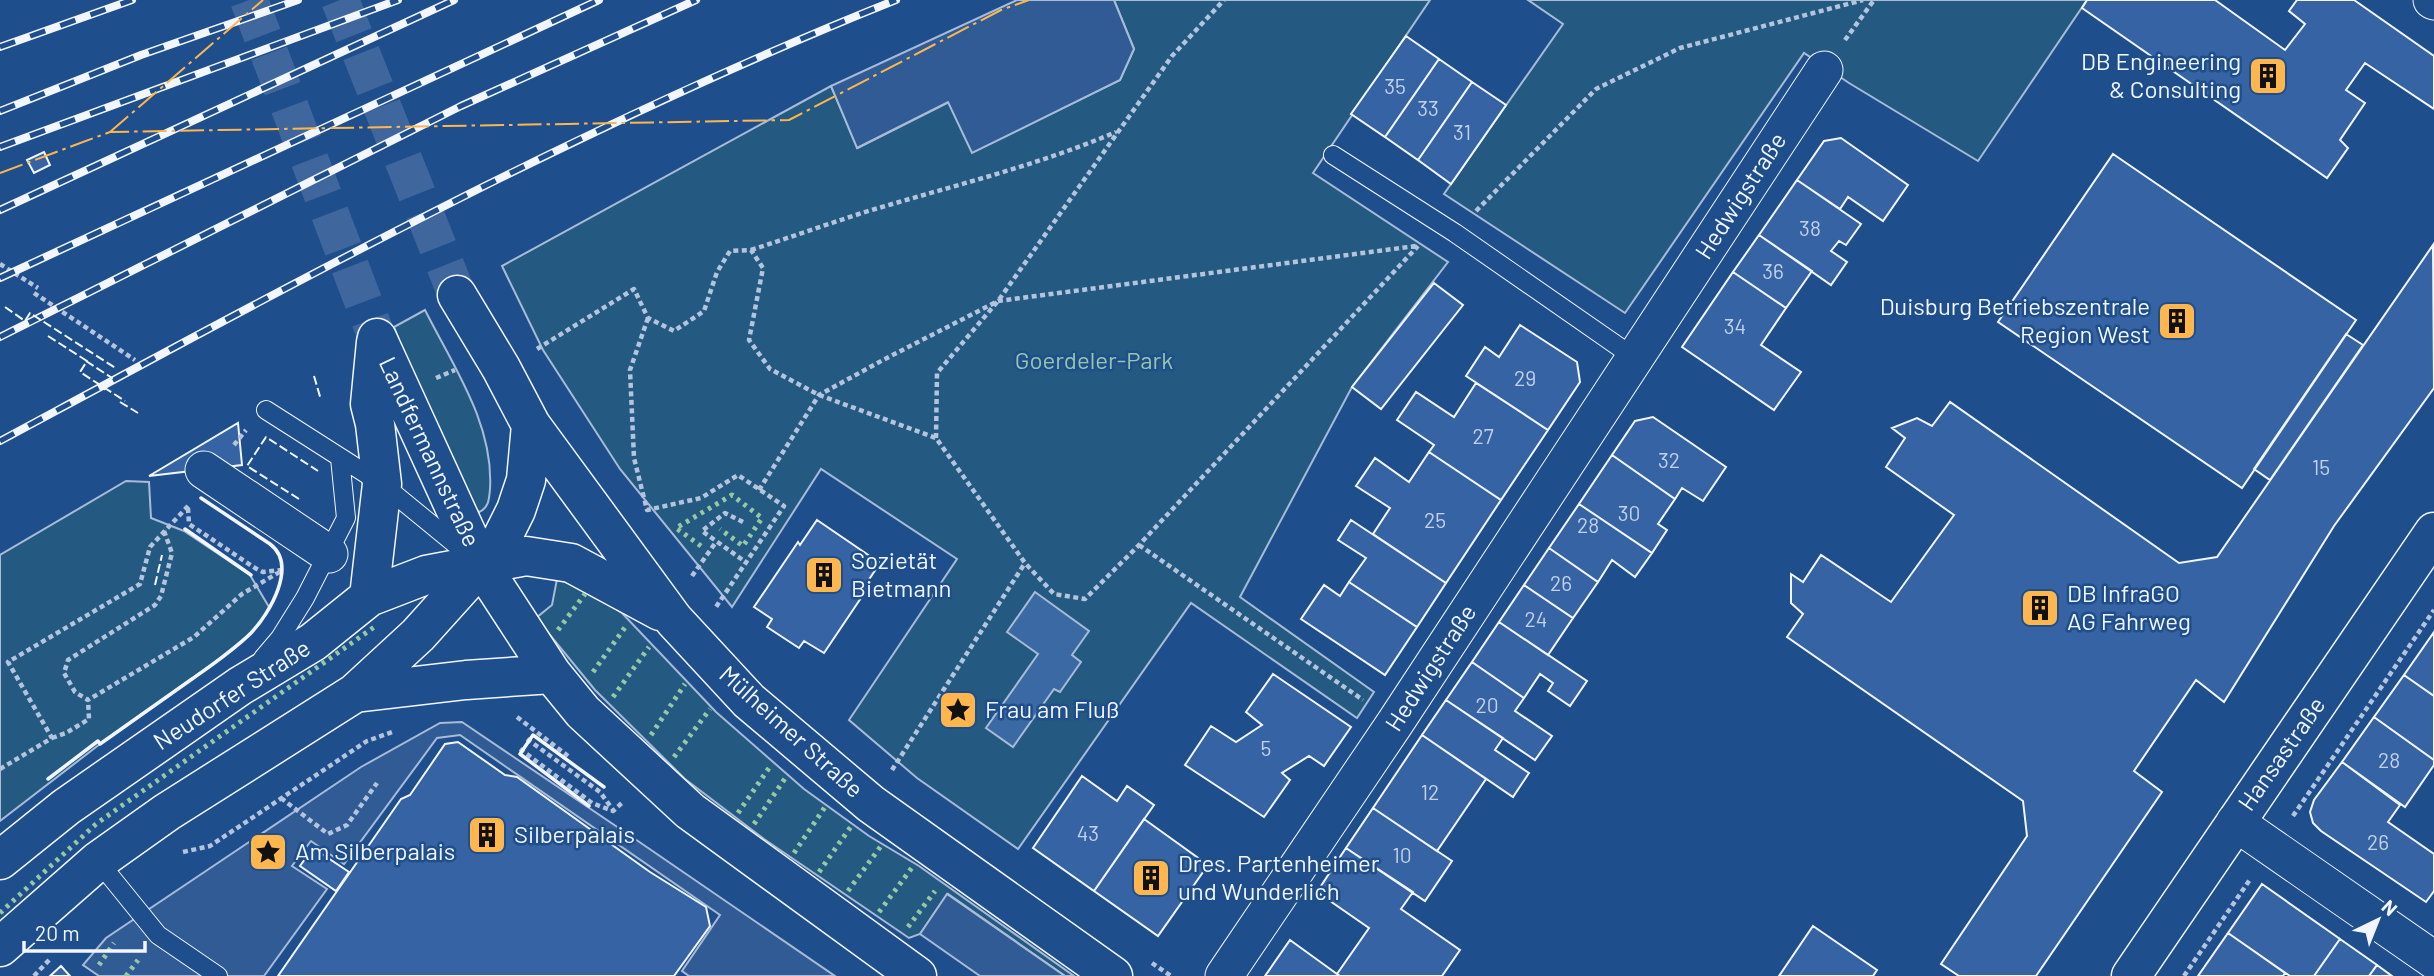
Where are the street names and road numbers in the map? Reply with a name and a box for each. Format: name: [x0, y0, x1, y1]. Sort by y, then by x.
street label: Hedwigstraße: [1688, 126, 1791, 264]
street label: Landfermannstraße: [374, 352, 487, 551]
street label: Hedwigstraße: [1378, 598, 1481, 736]
street label: Neudorfer Straße: [147, 632, 315, 755]
street label: Mülheimer Straße: [714, 659, 870, 803]
street label: Hansastraße: [2231, 691, 2331, 816]

